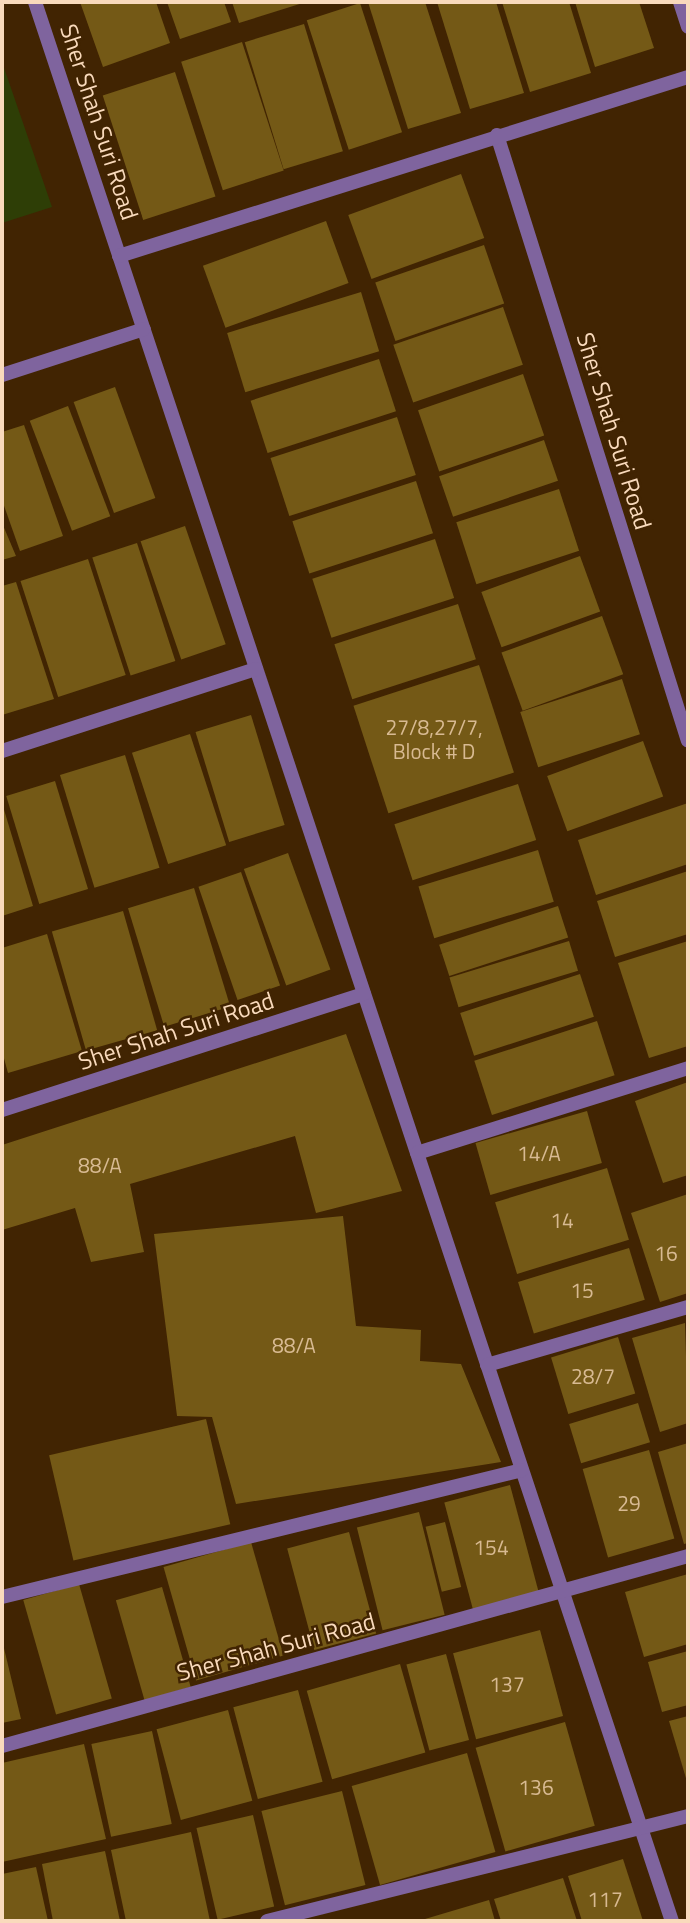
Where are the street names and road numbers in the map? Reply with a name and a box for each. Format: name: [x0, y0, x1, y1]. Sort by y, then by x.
street label: Sher Shah Suri Road: [54, 20, 144, 224]
street label: Sher Shah Suri Road: [570, 329, 658, 533]
street label: Sher Shah Suri Road: [74, 986, 278, 1076]
street label: Sher Shah Suri Road: [174, 1607, 378, 1687]

